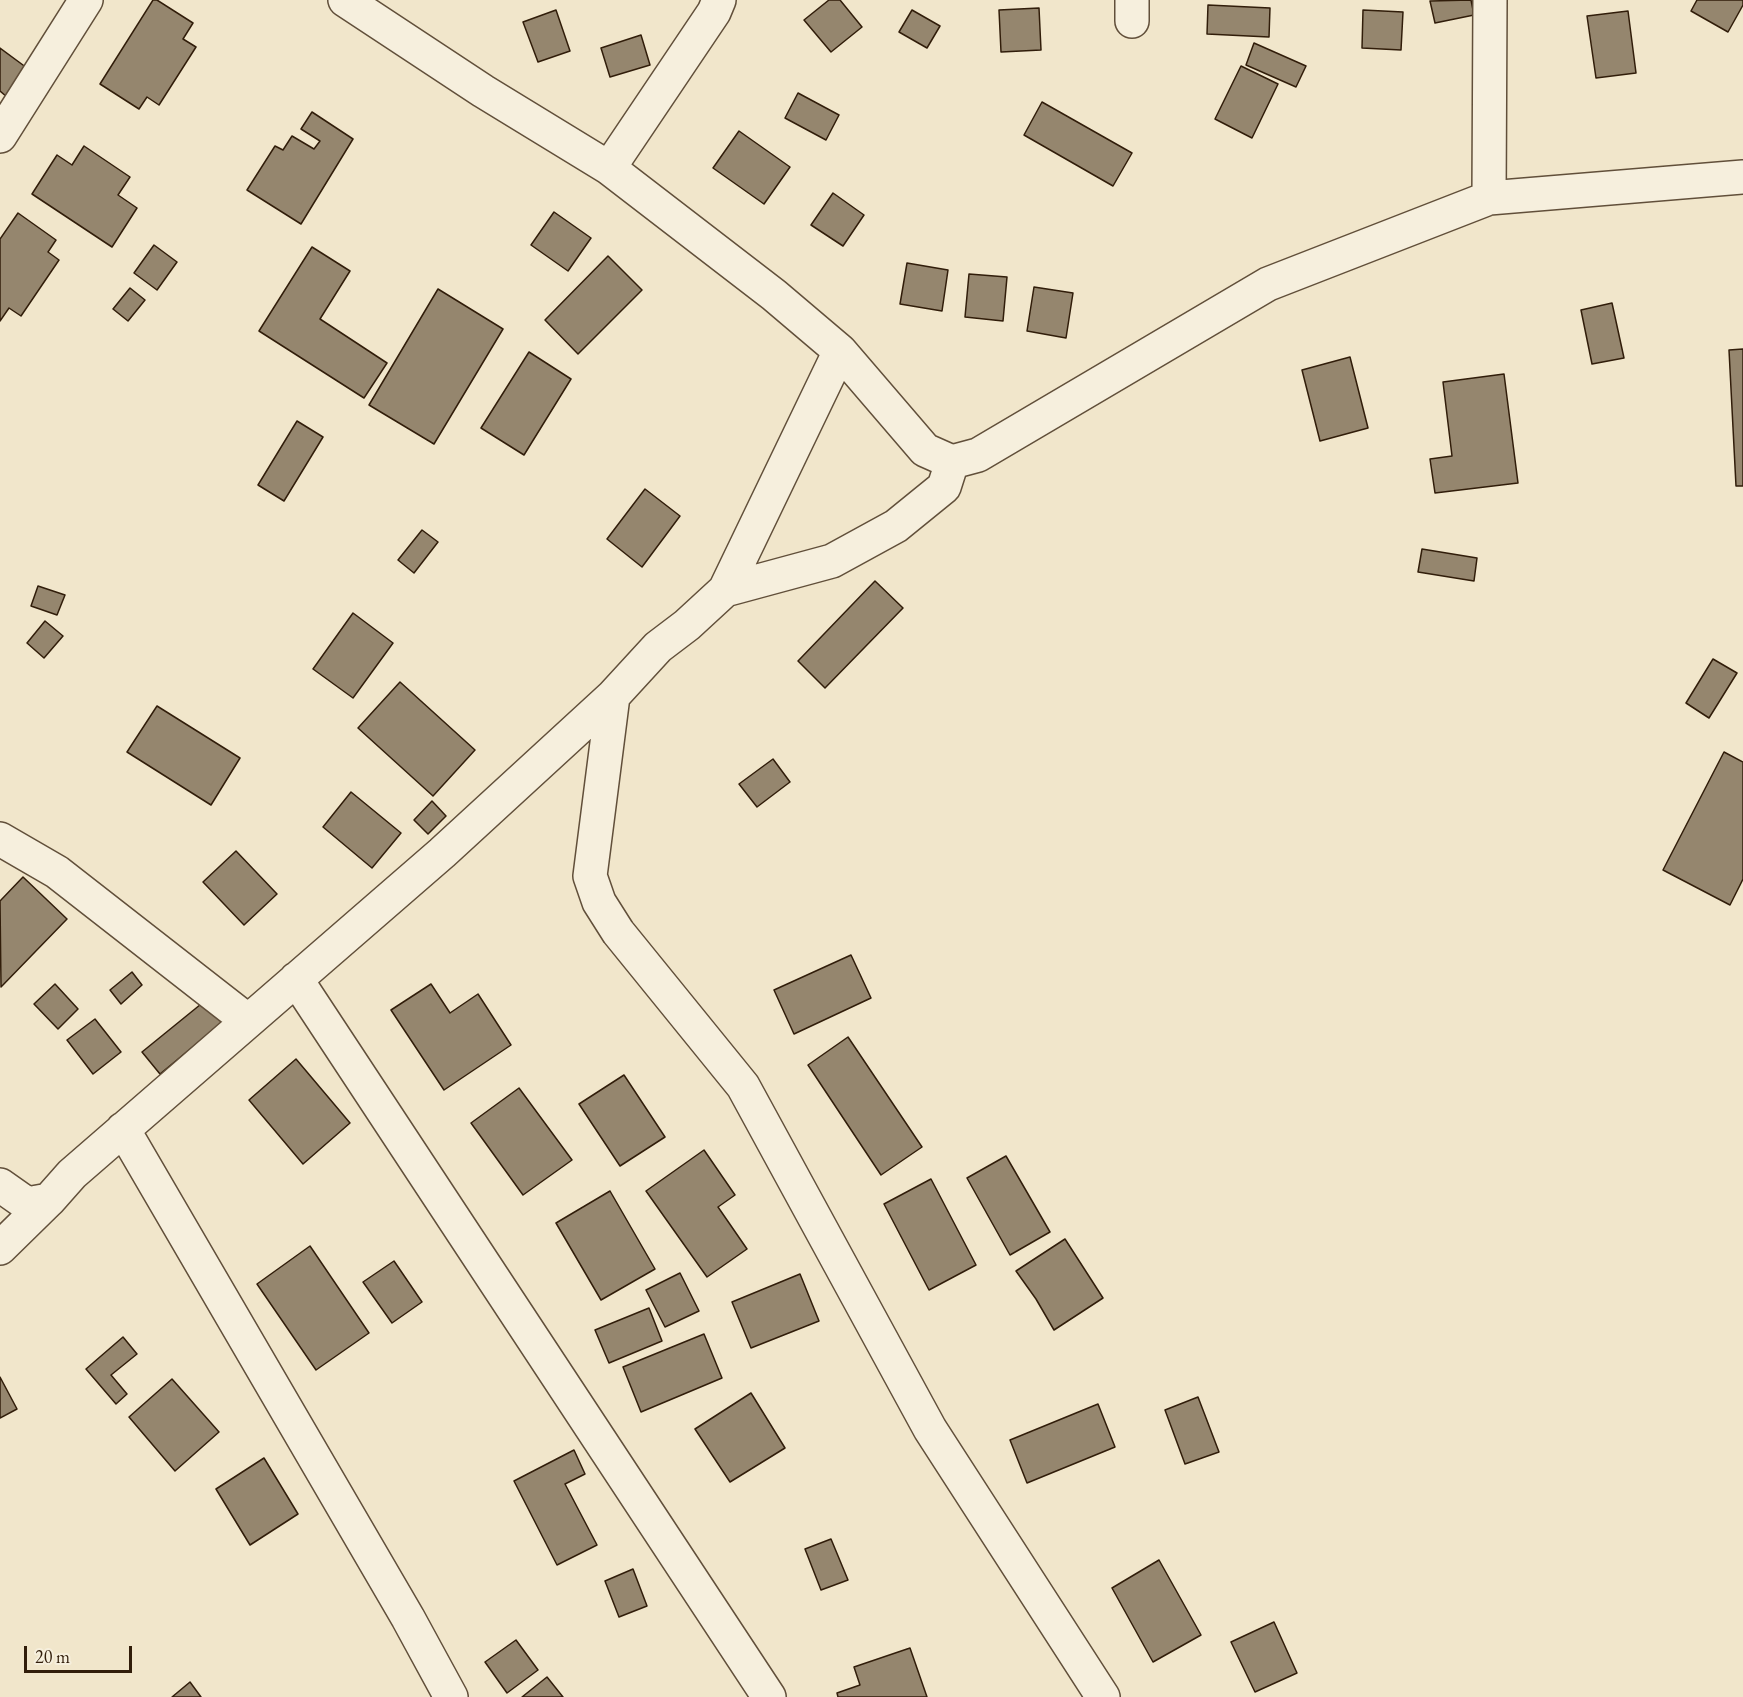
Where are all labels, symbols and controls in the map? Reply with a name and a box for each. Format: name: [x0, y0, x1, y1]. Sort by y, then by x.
scale bar: [27, 1634, 135, 1672]
text: 20 m: [35, 1645, 70, 1668]

